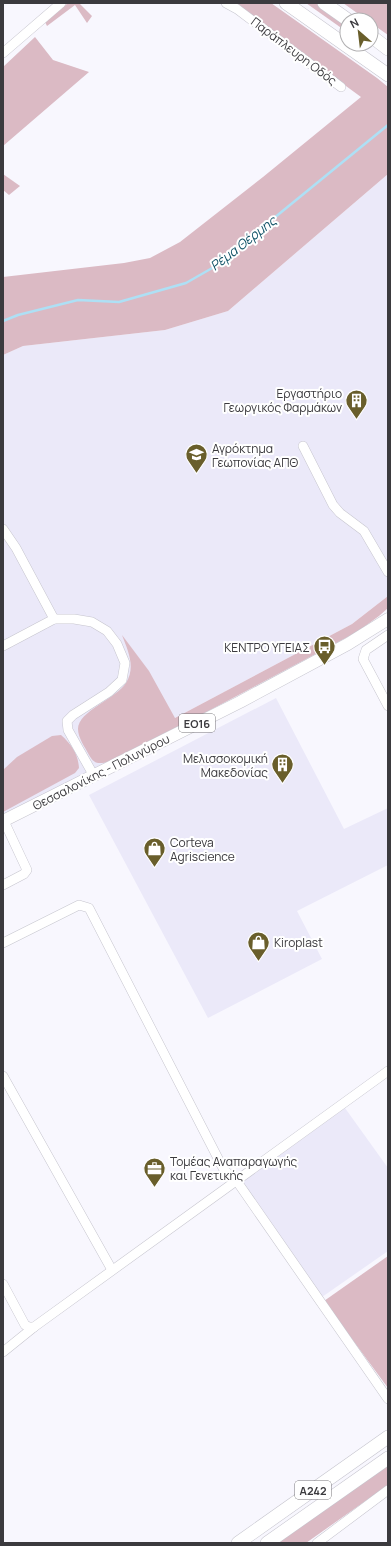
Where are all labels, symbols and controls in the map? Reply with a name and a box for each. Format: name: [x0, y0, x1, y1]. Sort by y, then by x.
north arrow: [339, 12, 379, 52]
street label: Παράπλευρη Οδός: [248, 13, 341, 89]
text: N: [347, 14, 361, 31]
water label: Ρέμα Θέρμης: [206, 210, 281, 274]
place label: Εργαστήριο Γεωργικός Φαρμάκων: [223, 385, 342, 416]
building icon: Εργαστήριο Γεωργικός Φαρμάκων: [344, 387, 370, 420]
place label: Αγρόκτημα Γεωπονίας ΑΠΘ: [212, 440, 299, 471]
school or university icon: Αγρόκτημα Γεωπονίας ΑΠΘ: [183, 442, 209, 475]
bus stop icon: ΚΕΝΤΡΟ ΥΓΕΙΑΣ: [312, 634, 338, 667]
place label: ΚΕΝΤΡΟ ΥΓΕΙΑΣ: [224, 639, 310, 656]
road number: ΕΟ16: [179, 714, 215, 732]
street label: Θεσσαλονίκης - Πολυγύρου: [29, 730, 173, 814]
place label: Μελισσοκομική Μακεδονίας: [183, 750, 268, 781]
building icon: Μελισσοκομική Μακεδονίας: [270, 752, 296, 785]
place label: Corteva Agriscience: [170, 834, 235, 865]
shop icon: Corteva Agriscience: [142, 836, 168, 869]
shop icon: Kiroplast: [246, 929, 272, 962]
place label: Kiroplast: [274, 934, 323, 951]
place label: Τομέας Αναπαραγωγής και Γενετικής: [170, 1153, 298, 1184]
office icon: Τομέας Αναπαραγωγής και Γενετικής: [142, 1155, 168, 1188]
road number: Α242: [295, 1481, 331, 1499]

